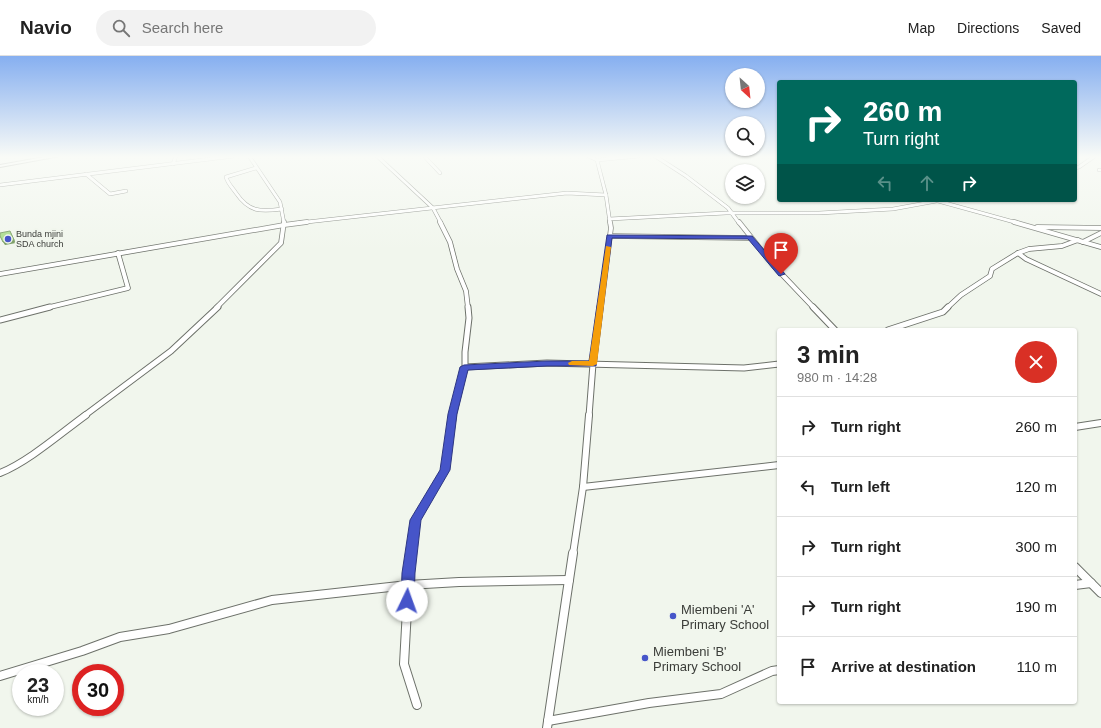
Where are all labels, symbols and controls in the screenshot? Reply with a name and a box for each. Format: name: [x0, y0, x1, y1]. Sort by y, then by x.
search box: [96, 10, 376, 46]
text: Navio: [20, 17, 72, 38]
icon: search: [110, 17, 132, 39]
text: Search here: [142, 19, 223, 36]
text: Map: [908, 20, 935, 36]
text: Directions: [957, 20, 1019, 36]
text: Saved: [1041, 20, 1081, 36]
north arrow: [725, 68, 765, 108]
map controls: [725, 68, 765, 204]
icon: right: [797, 96, 849, 148]
text: 260 m: [863, 96, 942, 127]
button: search: [725, 116, 765, 156]
text: Turn right: [863, 129, 939, 149]
button: layers: [725, 164, 765, 204]
icon: left: [874, 172, 896, 194]
icon: ahead: [916, 172, 938, 194]
icon: right: [958, 172, 980, 194]
place label: Bunda mjini SDA church: [16, 229, 64, 249]
pin: [764, 233, 798, 274]
marker: Bunda mjini SDA church: [3, 234, 13, 244]
icon: arrive: [770, 239, 792, 261]
text: 3 min: [797, 341, 860, 368]
button: close: [1015, 341, 1057, 383]
text: 980 m · 14:28: [797, 370, 877, 385]
icon: right: [797, 416, 819, 438]
text: Turn right: [831, 418, 901, 435]
text: 260 m: [1015, 418, 1057, 435]
icon: left: [797, 476, 819, 498]
text: Turn left: [831, 478, 890, 495]
text: 120 m: [1015, 478, 1057, 495]
icon: right: [797, 536, 819, 558]
text: Turn right: [831, 538, 901, 555]
text: 300 m: [1015, 538, 1057, 555]
position arrow: [386, 580, 428, 622]
icon: right: [797, 596, 819, 618]
text: Turn right: [831, 598, 901, 615]
text: 190 m: [1015, 598, 1057, 615]
place label: Miembeni 'A' Primary School: [681, 602, 769, 632]
marker: Miembeni 'A' Primary School: [668, 611, 678, 621]
place label: Miembeni 'B' Primary School: [653, 644, 741, 674]
marker: Miembeni 'B' Primary School: [640, 653, 650, 663]
icon: arrive: [797, 656, 819, 678]
text: Arrive at destination: [831, 658, 976, 675]
text: 110 m: [1016, 658, 1057, 675]
speed limit sign: 30: [72, 664, 124, 716]
text: 23: [27, 674, 49, 696]
text: km/h: [27, 694, 49, 705]

